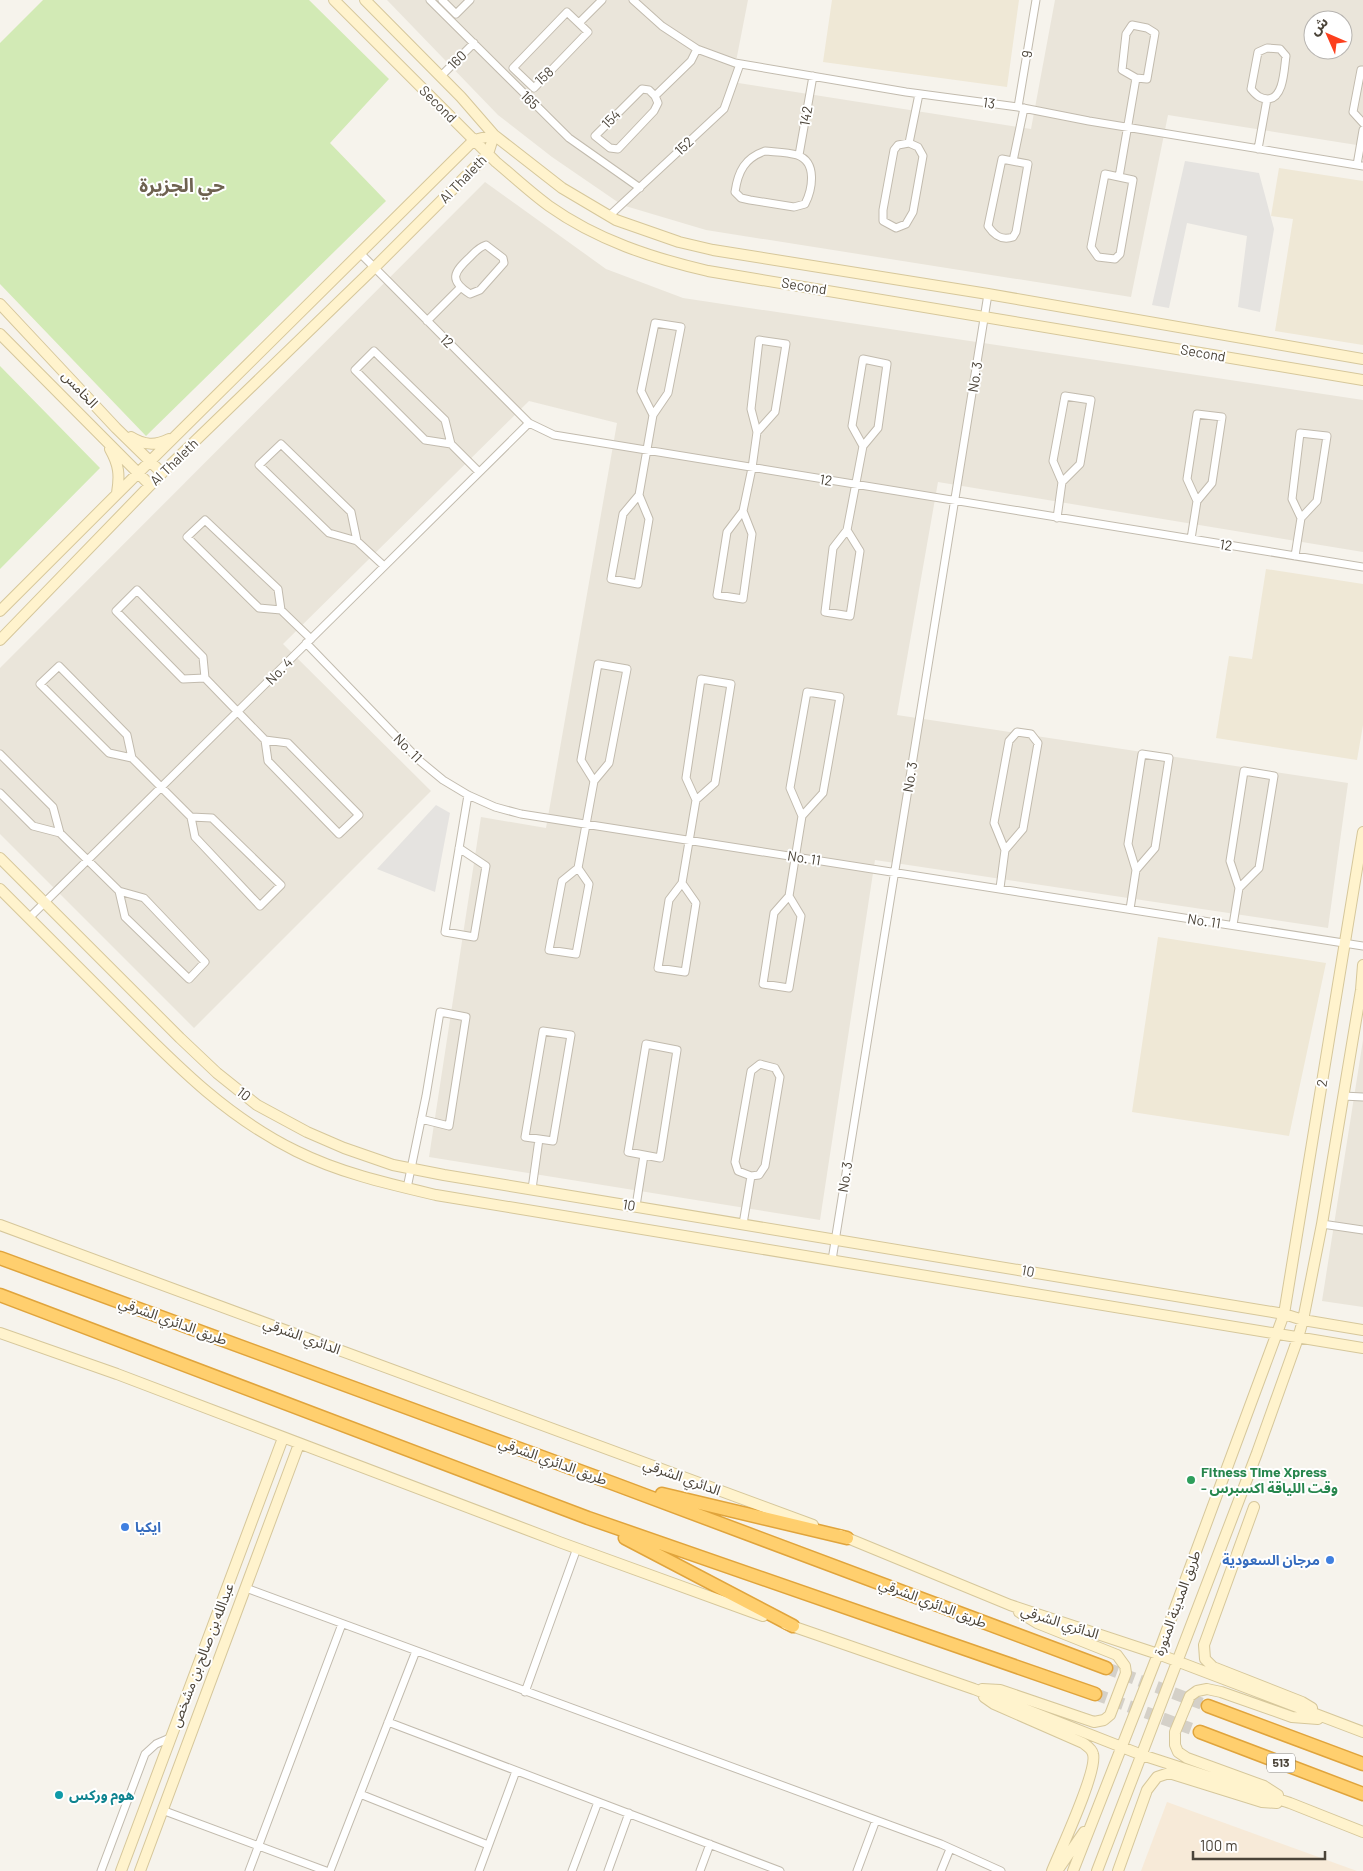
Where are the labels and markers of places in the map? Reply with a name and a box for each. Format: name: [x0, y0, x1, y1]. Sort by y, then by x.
place label: Fitness Time Xpress - وقت اللياقة اكسبرس: [1201, 1463, 1338, 1497]
marker: Fitness Time Xpress - وقت اللياقة اكسبرس: [1185, 1474, 1197, 1486]
place label: ايكيا: [135, 1518, 161, 1535]
marker: ايكيا: [119, 1521, 131, 1533]
place label: مرجان السعودية: [1222, 1551, 1320, 1569]
marker: مرجان السعودية: [1324, 1554, 1336, 1566]
place label: هوم وركس: [69, 1786, 134, 1806]
marker: هوم وركس: [53, 1789, 65, 1801]

